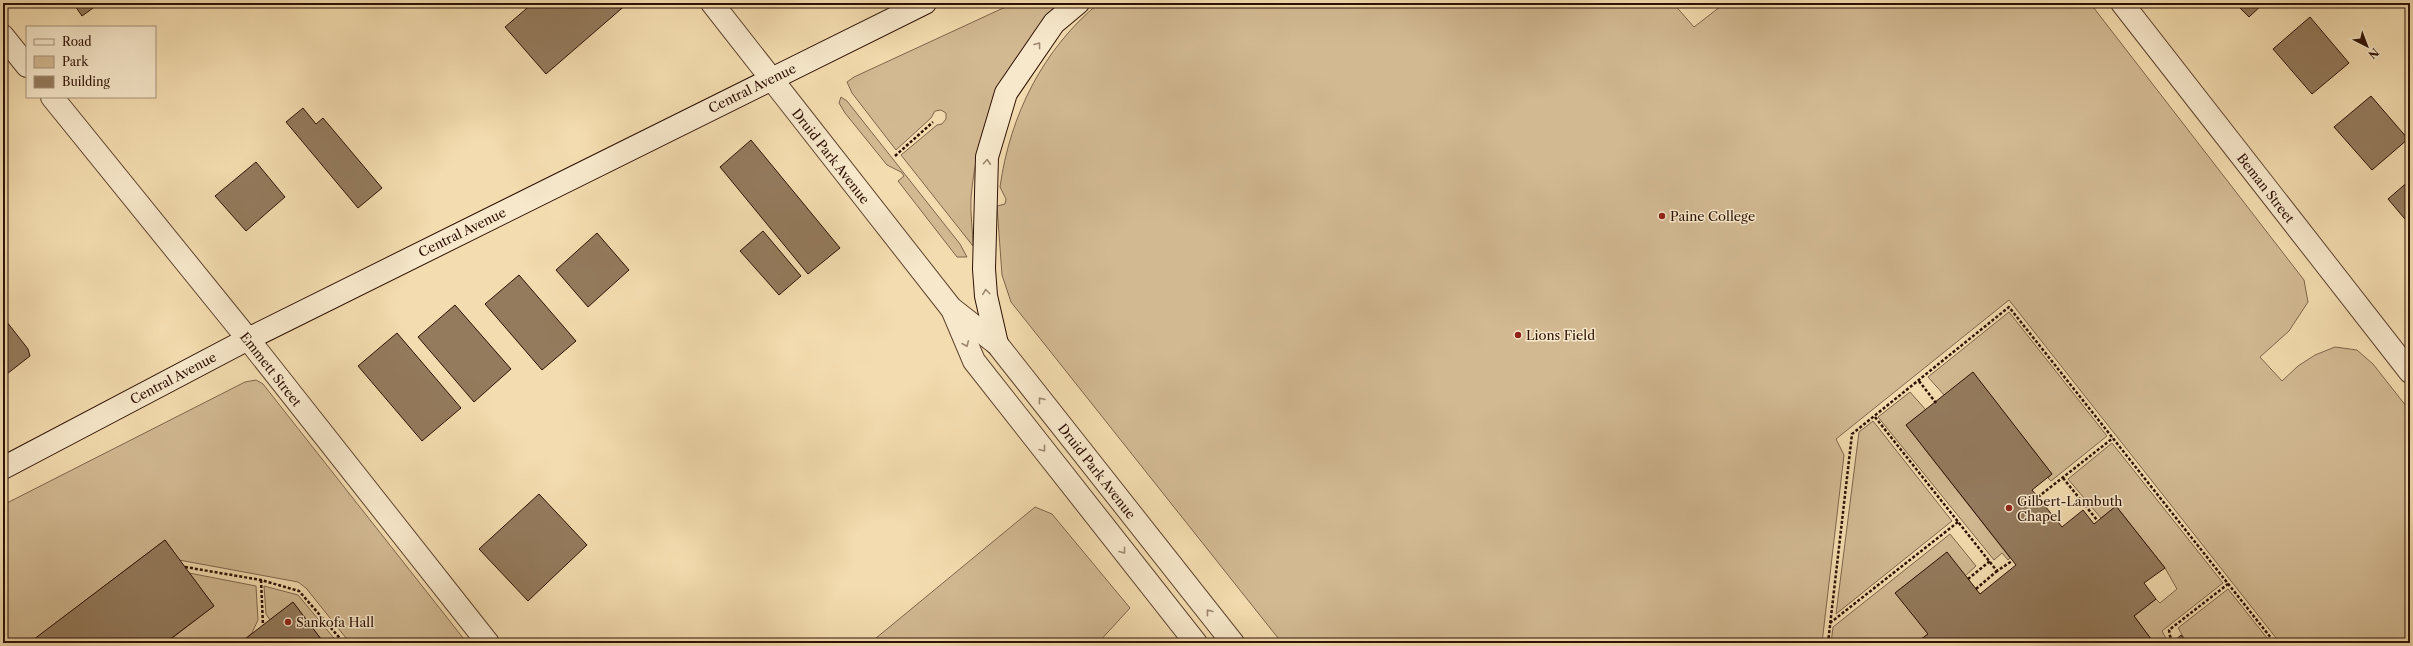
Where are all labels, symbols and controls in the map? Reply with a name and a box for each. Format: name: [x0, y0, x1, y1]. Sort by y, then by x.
legend: [26, 26, 156, 98]
north arrow: [2347, 26, 2387, 66]
text: Road: [62, 34, 92, 49]
one-way arrow: [1033, 42, 1040, 49]
text: N: [2365, 45, 2382, 62]
text: Park: [62, 54, 89, 69]
street label: Central Avenue: [706, 60, 798, 116]
text: Building: [62, 74, 110, 89]
street label: Druid Park Avenue: [789, 105, 873, 207]
street label: Beman Street: [2234, 150, 2298, 226]
one-way arrow: [982, 159, 991, 165]
street label: Central Avenue: [416, 204, 508, 260]
place label: Paine College: [1670, 208, 1755, 224]
marker: Paine College: [1657, 211, 1667, 221]
one-way arrow: [982, 289, 991, 295]
place label: Lions Field: [1526, 327, 1595, 343]
street label: Emmett Street: [237, 329, 305, 410]
marker: Lions Field: [1513, 330, 1523, 340]
one-way arrow: [962, 341, 970, 348]
street label: Central Avenue: [127, 349, 219, 407]
one-way arrow: [1039, 398, 1046, 405]
street label: Druid Park Avenue: [1055, 420, 1139, 522]
one-way arrow: [1038, 444, 1045, 451]
place label: Gilbert-Lambuth Chapel: [2017, 493, 2122, 524]
marker: Gilbert-Lambuth Chapel: [2004, 503, 2014, 513]
one-way arrow: [1119, 546, 1126, 553]
one-way arrow: [1206, 610, 1213, 617]
place label: Sankofa Hall: [296, 614, 374, 630]
marker: Sankofa Hall: [283, 617, 293, 627]

